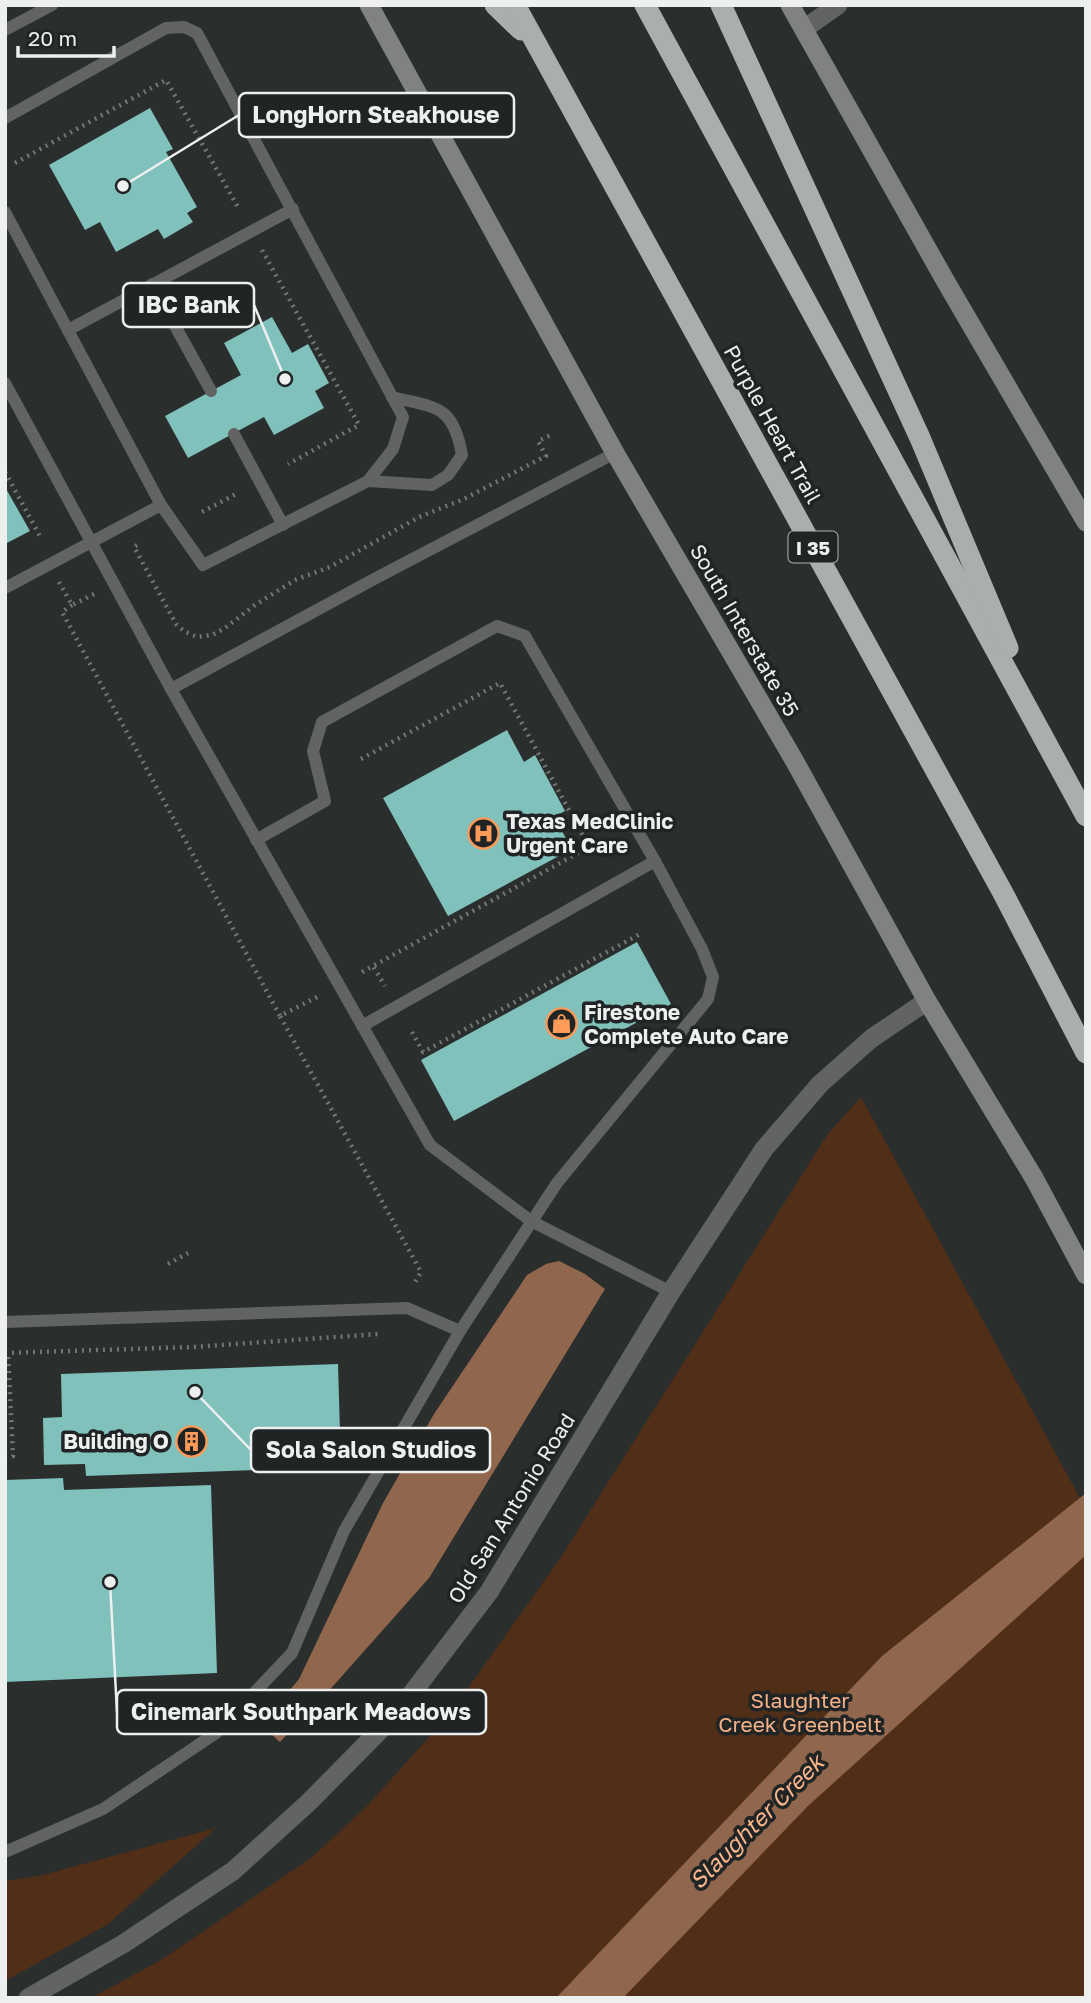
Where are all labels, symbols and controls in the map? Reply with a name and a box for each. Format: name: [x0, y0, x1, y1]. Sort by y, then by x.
scale bar: [18, 14, 114, 58]
text: 20 m: [28, 25, 77, 51]
callout: LongHorn Steakhouse: [239, 93, 514, 137]
text: LongHorn Steakhouse: [252, 100, 500, 128]
callout: IBC Bank: [123, 283, 254, 327]
text: IBC Bank: [138, 290, 241, 318]
street label: Purple Heart Trail: [719, 340, 827, 508]
road number: I 35: [788, 532, 838, 562]
street label: South Interstate 35: [685, 539, 805, 721]
place label: Texas MedClinic Urgent Care: [506, 808, 673, 858]
hospital icon: Texas MedClinic Urgent Care: [466, 816, 500, 850]
place label: Firestone Complete Auto Care: [584, 999, 789, 1049]
shop icon: Firestone Complete Auto Care: [544, 1007, 578, 1041]
street label: Old San Antonio Road: [442, 1408, 580, 1608]
building icon: Building O: [175, 1424, 209, 1458]
place label: Building O: [63, 1428, 169, 1454]
callout: Sola Salon Studios: [251, 1428, 490, 1472]
text: Sola Salon Studios: [265, 1435, 477, 1463]
park label: Slaughter Creek Greenbelt: [718, 1687, 882, 1737]
callout: Cinemark Southpark Meadows: [117, 1690, 486, 1734]
text: Cinemark Southpark Meadows: [131, 1697, 471, 1725]
water label: Slaughter Creek: [683, 1747, 830, 1894]

